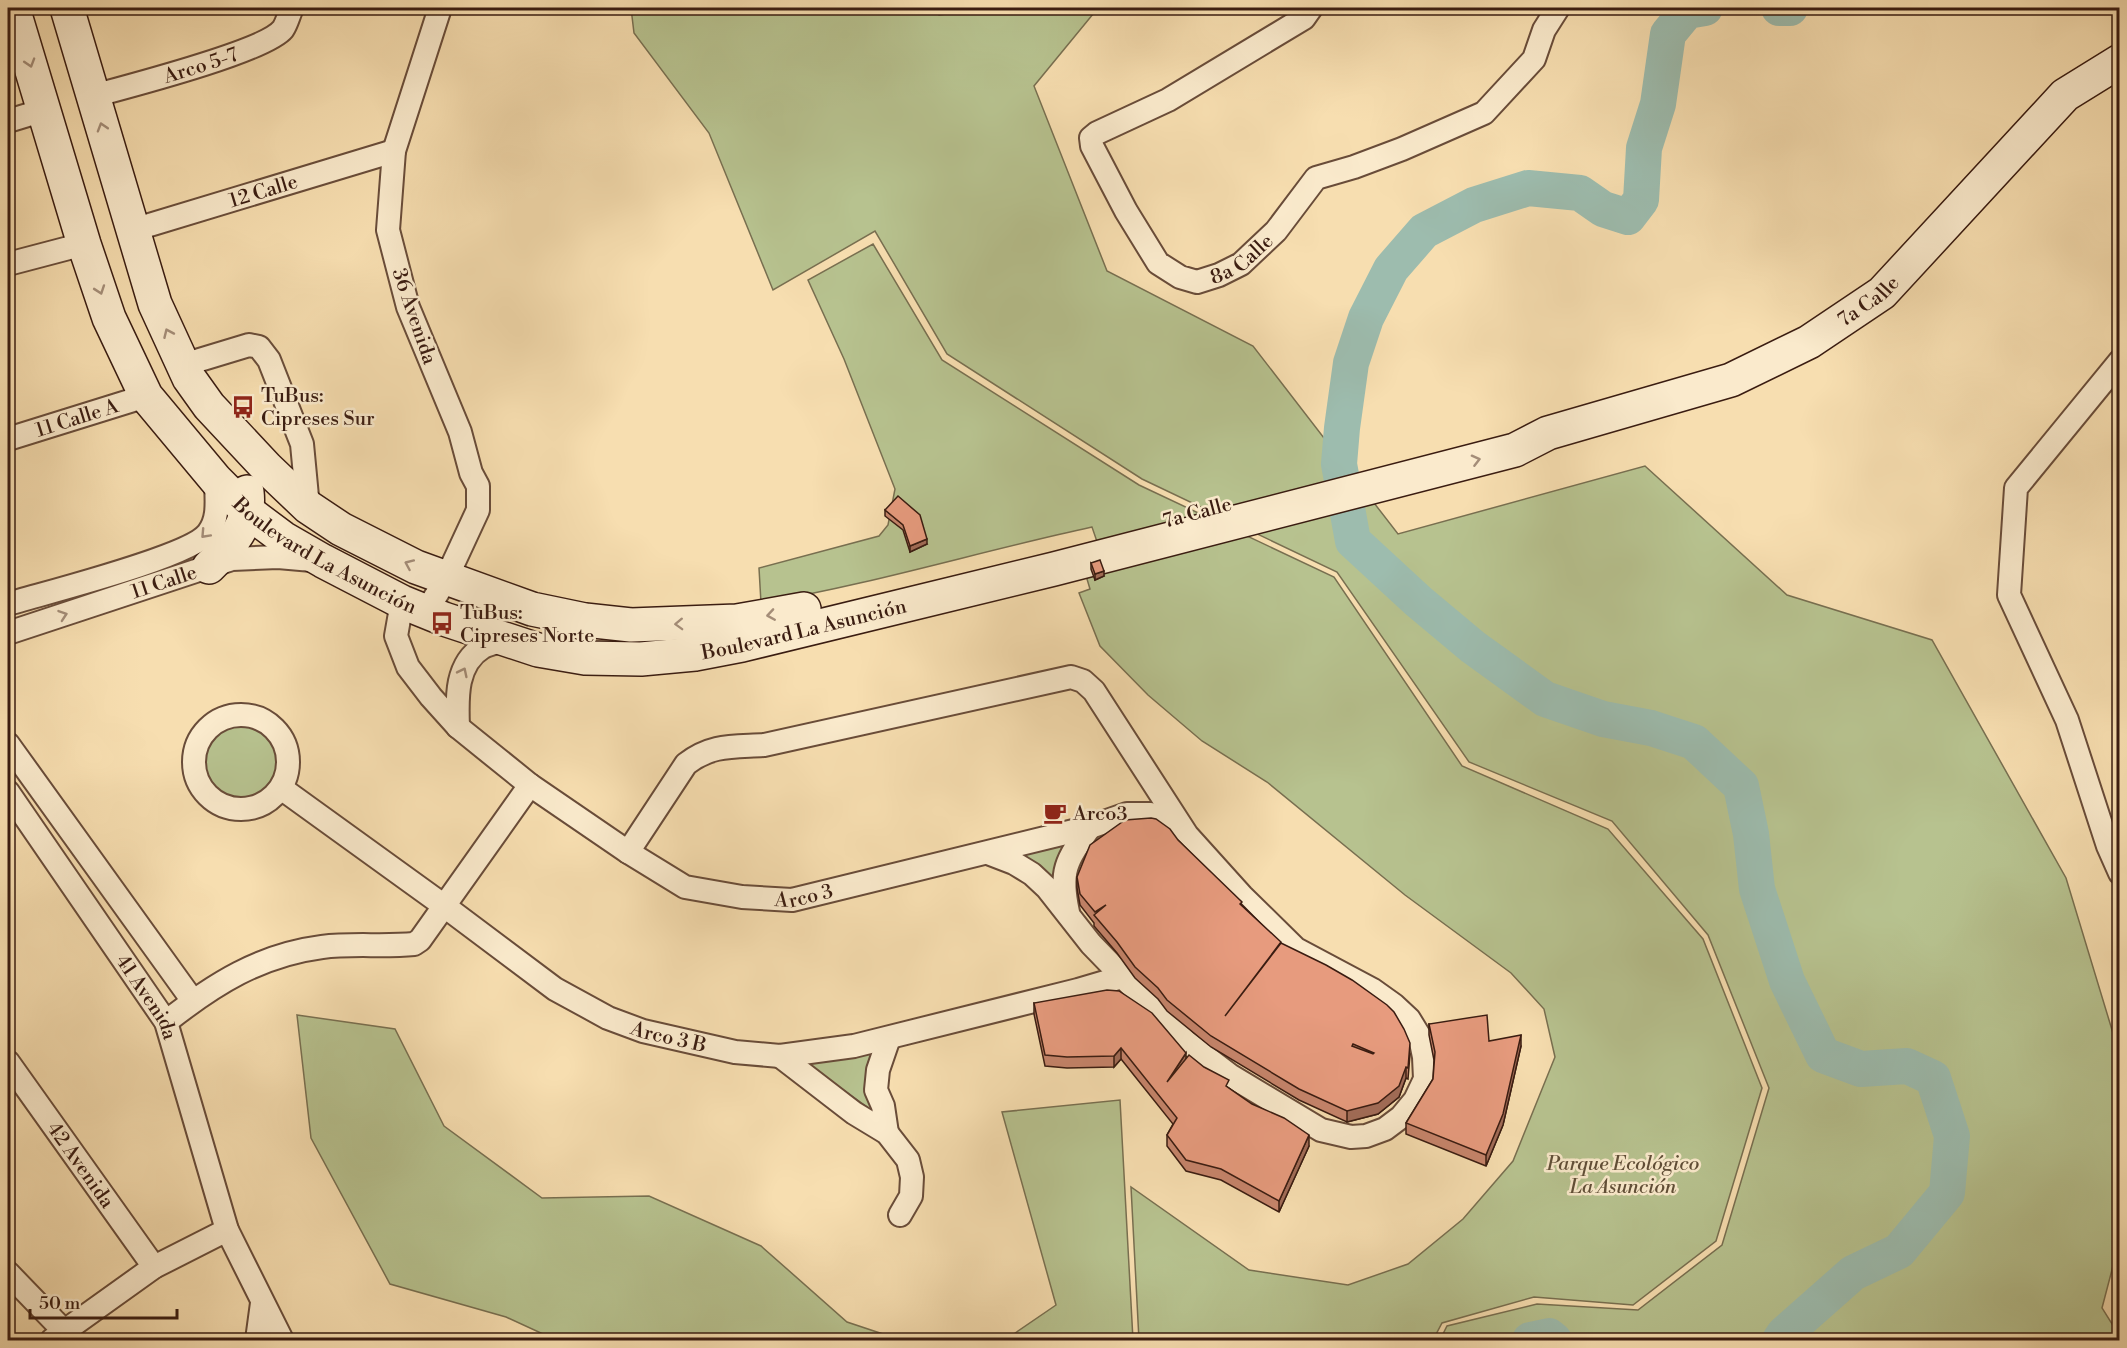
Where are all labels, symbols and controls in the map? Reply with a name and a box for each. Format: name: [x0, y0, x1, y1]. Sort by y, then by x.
street label: Arco 5-7: [160, 43, 242, 90]
one-way arrow: [23, 58, 35, 68]
one-way arrow: [97, 122, 109, 133]
street label: 12 Calle: [226, 170, 301, 214]
street label: 8a Calle: [1207, 229, 1279, 291]
street label: 36 Avenida: [386, 265, 442, 369]
street label: 7a Calle: [1834, 271, 1905, 333]
one-way arrow: [93, 284, 105, 295]
one-way arrow: [164, 328, 176, 339]
place label: TuBus: Cipreses Sur: [261, 384, 375, 432]
street label: 11 Calle A: [33, 394, 123, 444]
bus stop icon: TuBus: Cipreses Sur: [230, 394, 256, 420]
one-way arrow: [1471, 455, 1481, 468]
street label: Boulevard La Asunción: [226, 492, 420, 621]
street label: 7a Calle: [1160, 492, 1234, 535]
one-way arrow: [201, 528, 212, 538]
one-way arrow: [405, 559, 416, 571]
street label: 11 Calle: [128, 560, 200, 605]
street label: Boulevard La Asunción: [698, 594, 909, 667]
place label: TuBus: Cipreses Norte: [460, 601, 594, 649]
one-way arrow: [57, 609, 68, 622]
one-way arrow: [766, 609, 775, 621]
bus stop icon: TuBus: Cipreses Norte: [429, 610, 455, 636]
one-way arrow: [674, 617, 683, 630]
one-way arrow: [456, 667, 468, 678]
cafe icon: Arco3: [1042, 800, 1068, 826]
place label: Arco3: [1072, 802, 1128, 827]
street label: Arco 3: [773, 879, 836, 914]
street label: 41 Avenida: [109, 950, 182, 1044]
street label: Arco 3 B: [626, 1016, 709, 1059]
street label: 42 Avenida: [41, 1118, 120, 1214]
park label: Parque Ecológico La Asunción: [1546, 1152, 1699, 1200]
scale bar: [30, 1282, 177, 1320]
text: 50 m: [39, 1292, 81, 1315]

